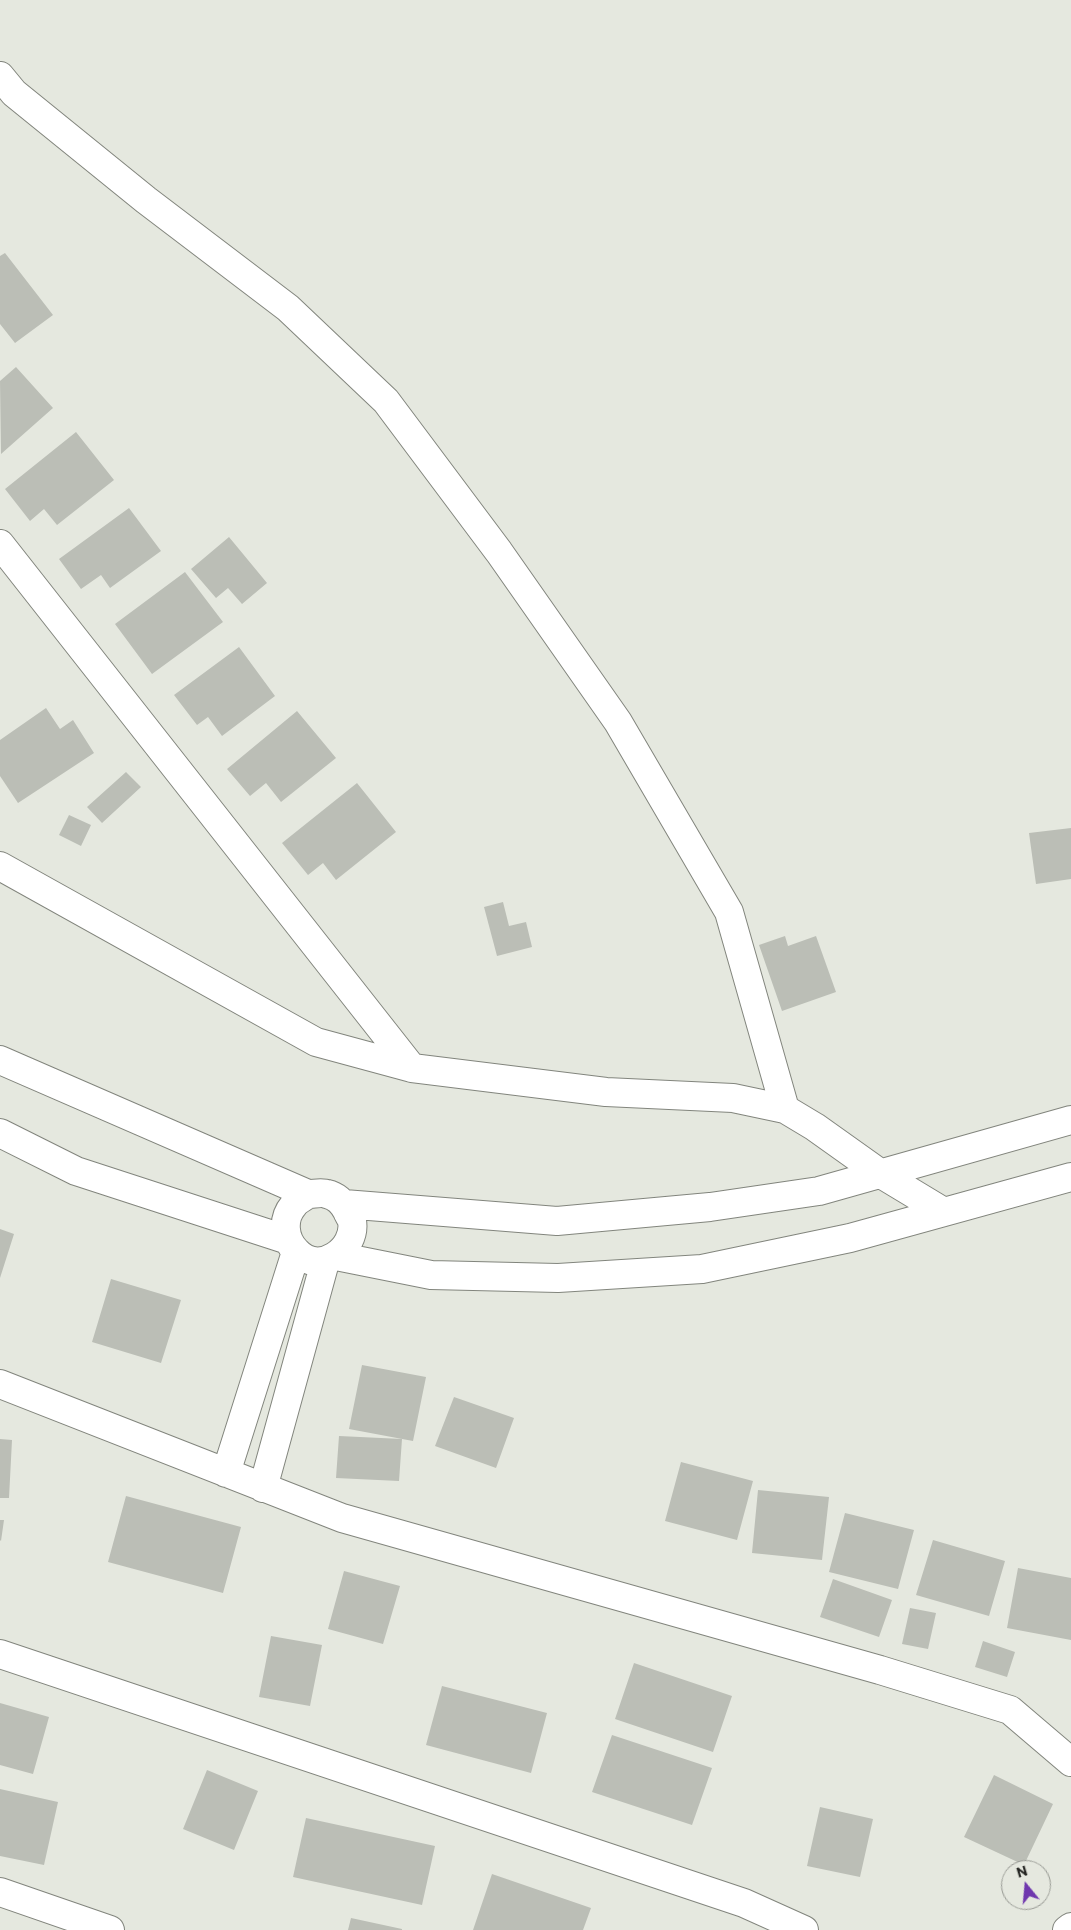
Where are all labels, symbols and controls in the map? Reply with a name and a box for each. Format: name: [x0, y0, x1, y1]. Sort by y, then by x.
north arrow: [1001, 1860, 1051, 1910]
text: N: [1014, 1861, 1029, 1881]

